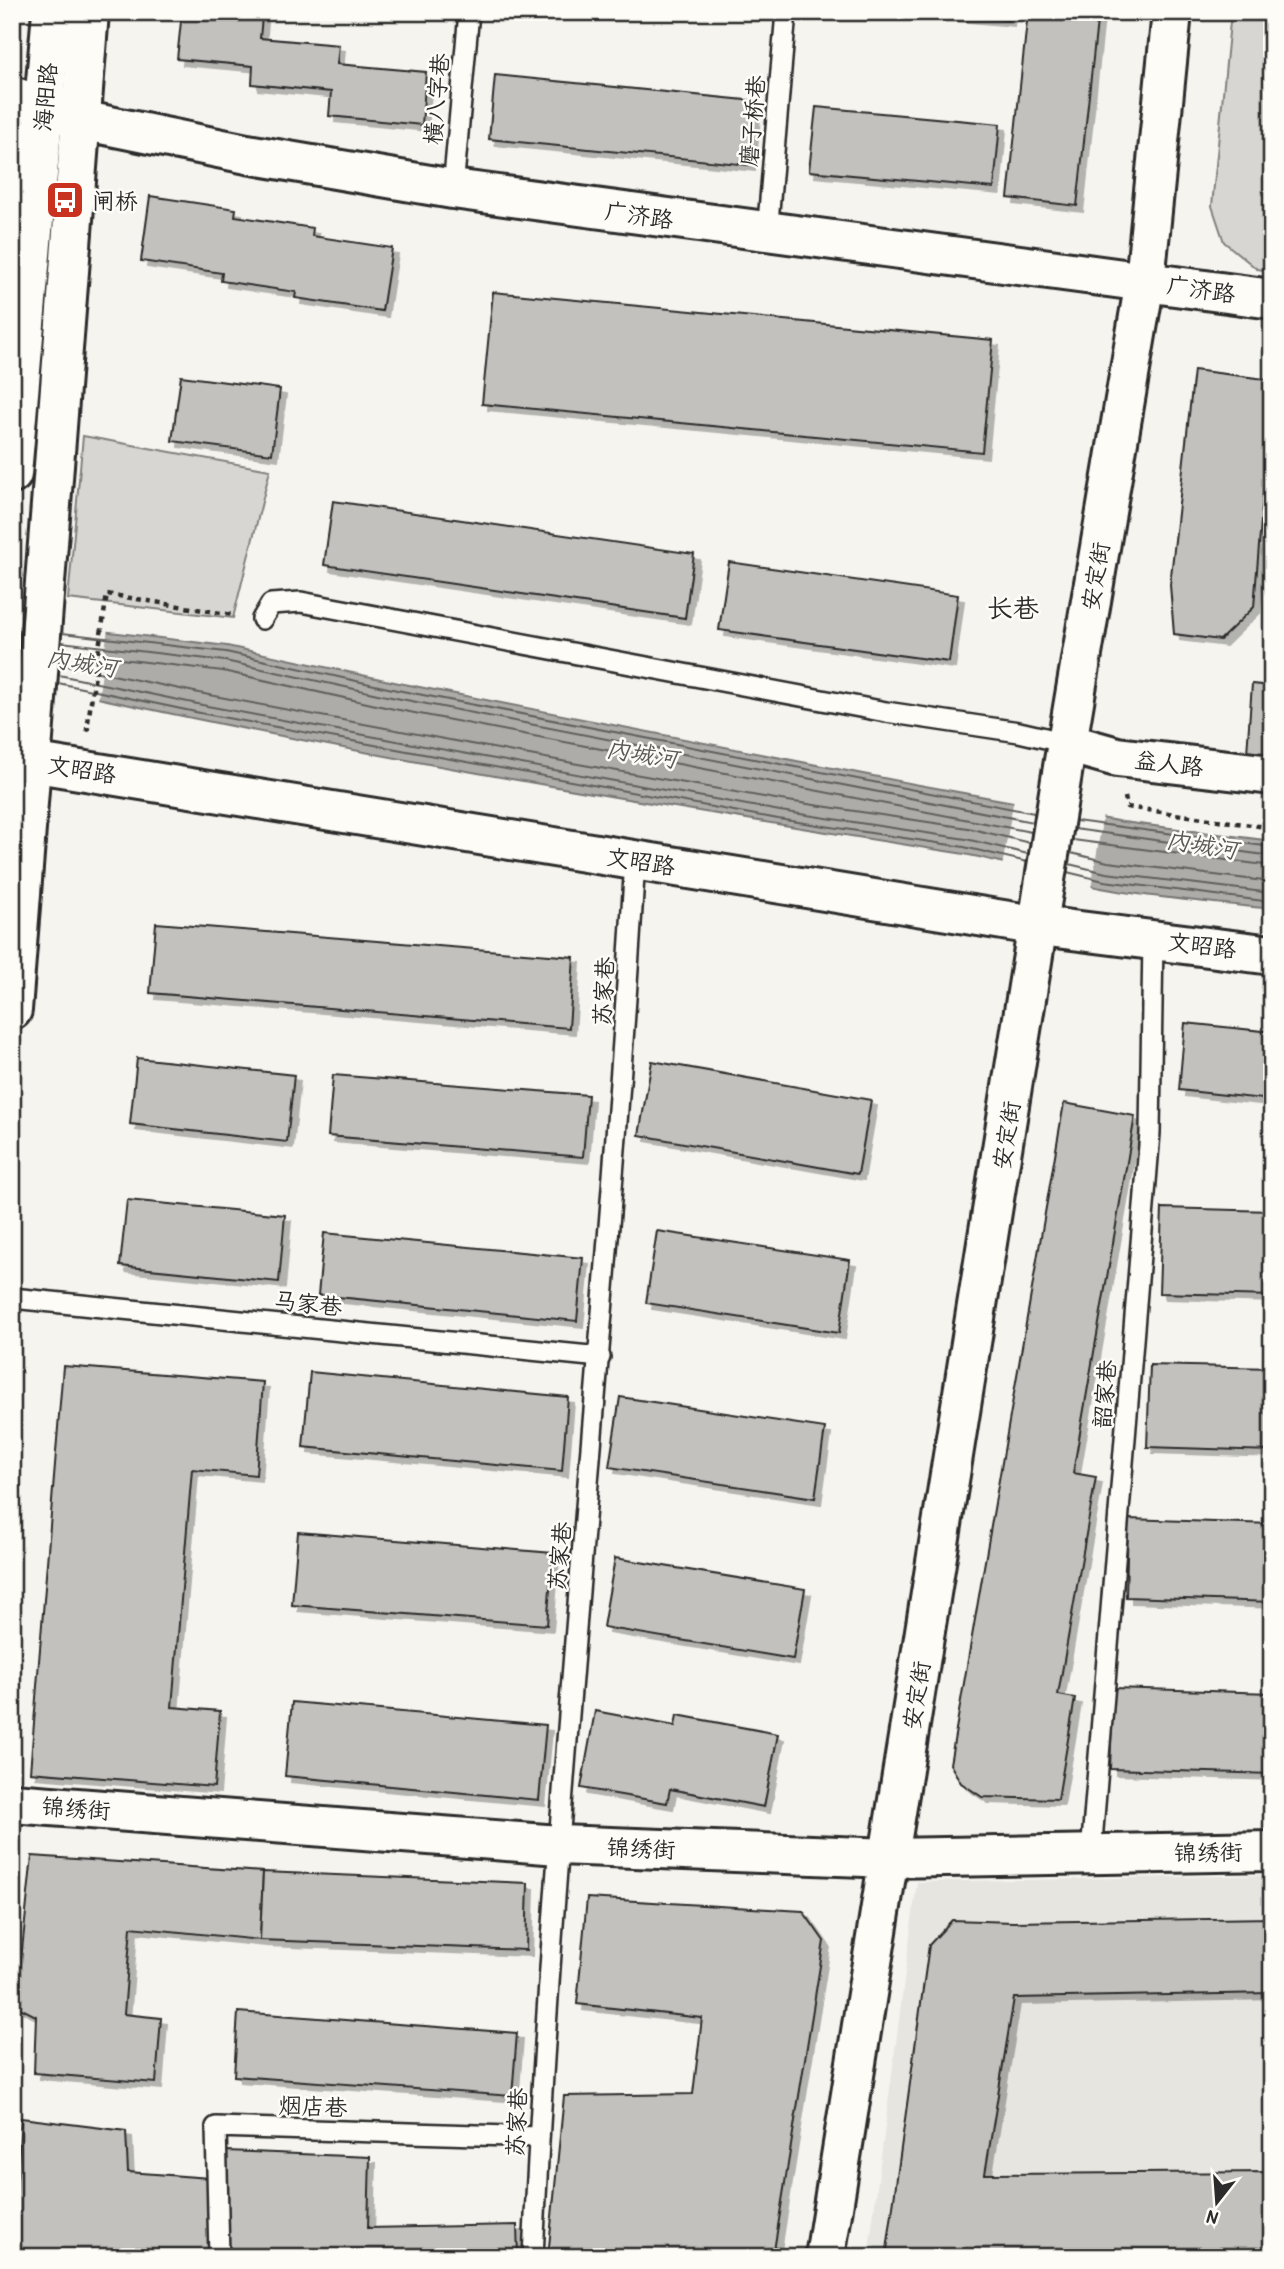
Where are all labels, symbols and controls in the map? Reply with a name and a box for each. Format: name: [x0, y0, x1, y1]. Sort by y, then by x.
street label: 横八字巷: [417, 51, 456, 146]
street label: 海阳路: [27, 61, 63, 133]
street label: 磨子桥巷: [733, 73, 772, 168]
bus stop icon: 闸桥: [44, 179, 86, 221]
place label: 闸桥: [92, 185, 138, 216]
street label: 广济路: [603, 195, 675, 235]
street label: 广济路: [1165, 269, 1237, 309]
street label: 安定街: [1074, 539, 1116, 613]
district label: 长巷: [987, 590, 1039, 625]
water label: 内城河: [44, 641, 124, 684]
water label: 内城河: [604, 732, 684, 775]
street label: 益人路: [1133, 743, 1205, 783]
street label: 文昭路: [46, 748, 118, 790]
water label: 内城河: [1164, 823, 1244, 866]
street label: 文昭路: [605, 840, 677, 882]
street label: 文昭路: [1166, 925, 1238, 965]
street label: 苏家巷: [586, 955, 620, 1026]
street label: 安定街: [985, 1099, 1027, 1171]
street label: 马家巷: [272, 1284, 345, 1322]
street label: 韶家巷: [1086, 1357, 1123, 1430]
street label: 苏家巷: [541, 1519, 578, 1592]
street label: 安定街: [895, 1659, 937, 1731]
street label: 锦绣街: [41, 1790, 111, 1826]
street label: 锦绣街: [606, 1831, 676, 1865]
street label: 锦绣街: [1173, 1836, 1243, 1868]
street label: 苏家巷: [499, 2086, 533, 2157]
street label: 烟店巷: [278, 2089, 349, 2123]
north arrow: [1182, 2168, 1252, 2238]
text: N: [1203, 2204, 1221, 2232]

